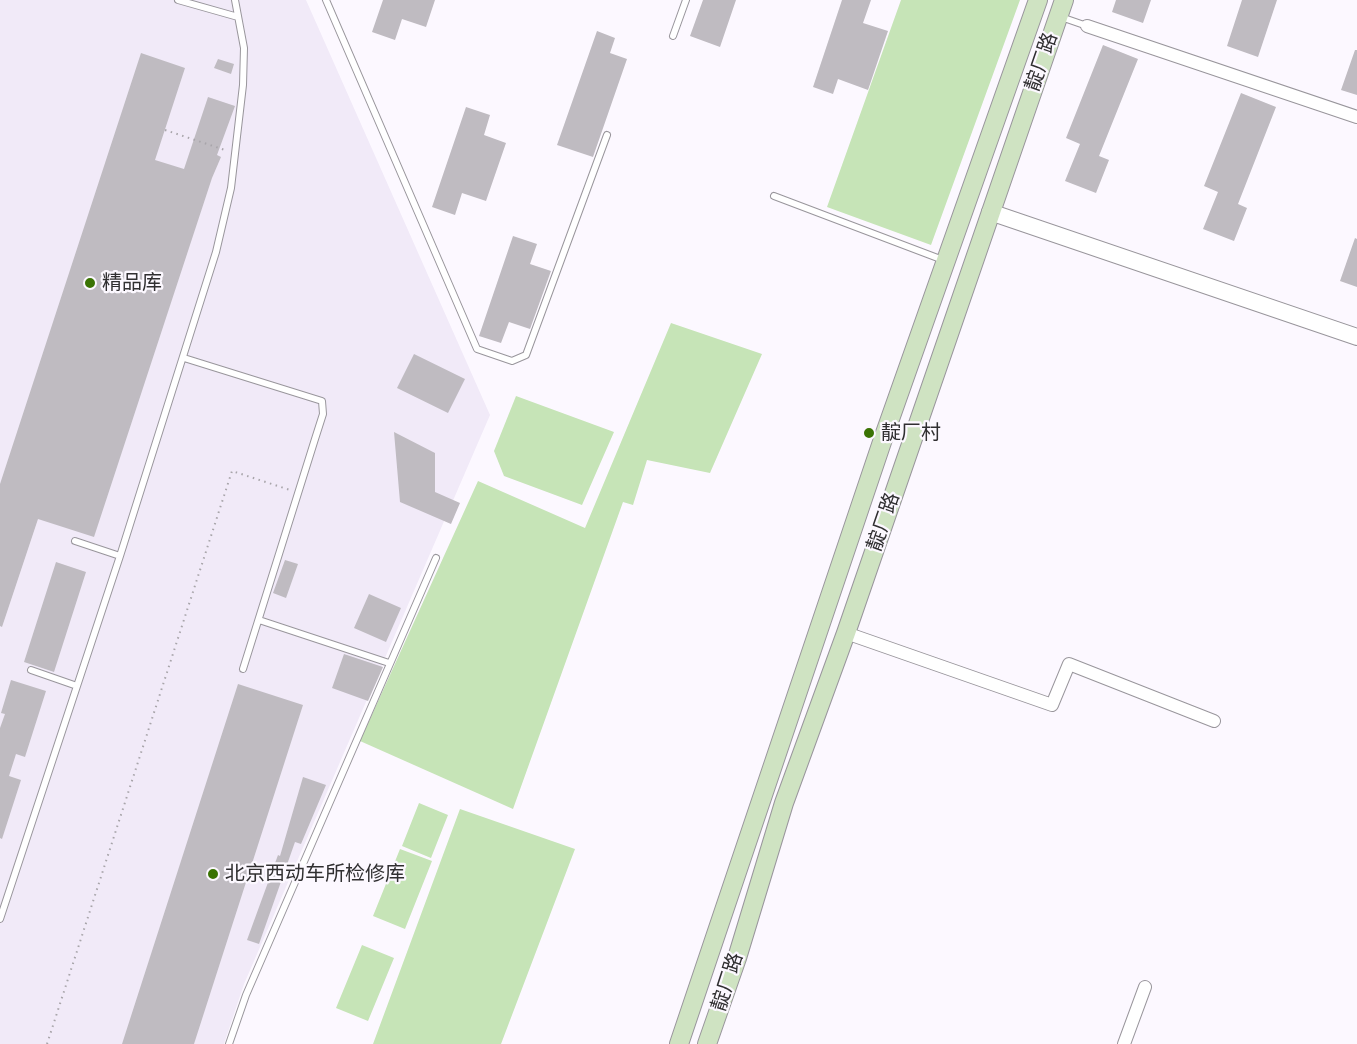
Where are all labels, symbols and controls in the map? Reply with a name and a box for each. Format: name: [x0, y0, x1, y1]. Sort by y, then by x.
street label: 靛厂路: [1021, 30, 1063, 94]
place label: 精品库: [102, 271, 162, 295]
marker: 精品库: [83, 276, 97, 290]
place label: 靛厂村: [881, 421, 941, 445]
marker: 靛厂村: [862, 426, 876, 440]
street label: 靛厂路: [863, 490, 905, 554]
place label: 北京西动车所检修库: [225, 862, 405, 886]
marker: 北京西动车所检修库: [206, 867, 220, 881]
street label: 靛厂路: [707, 950, 749, 1014]

